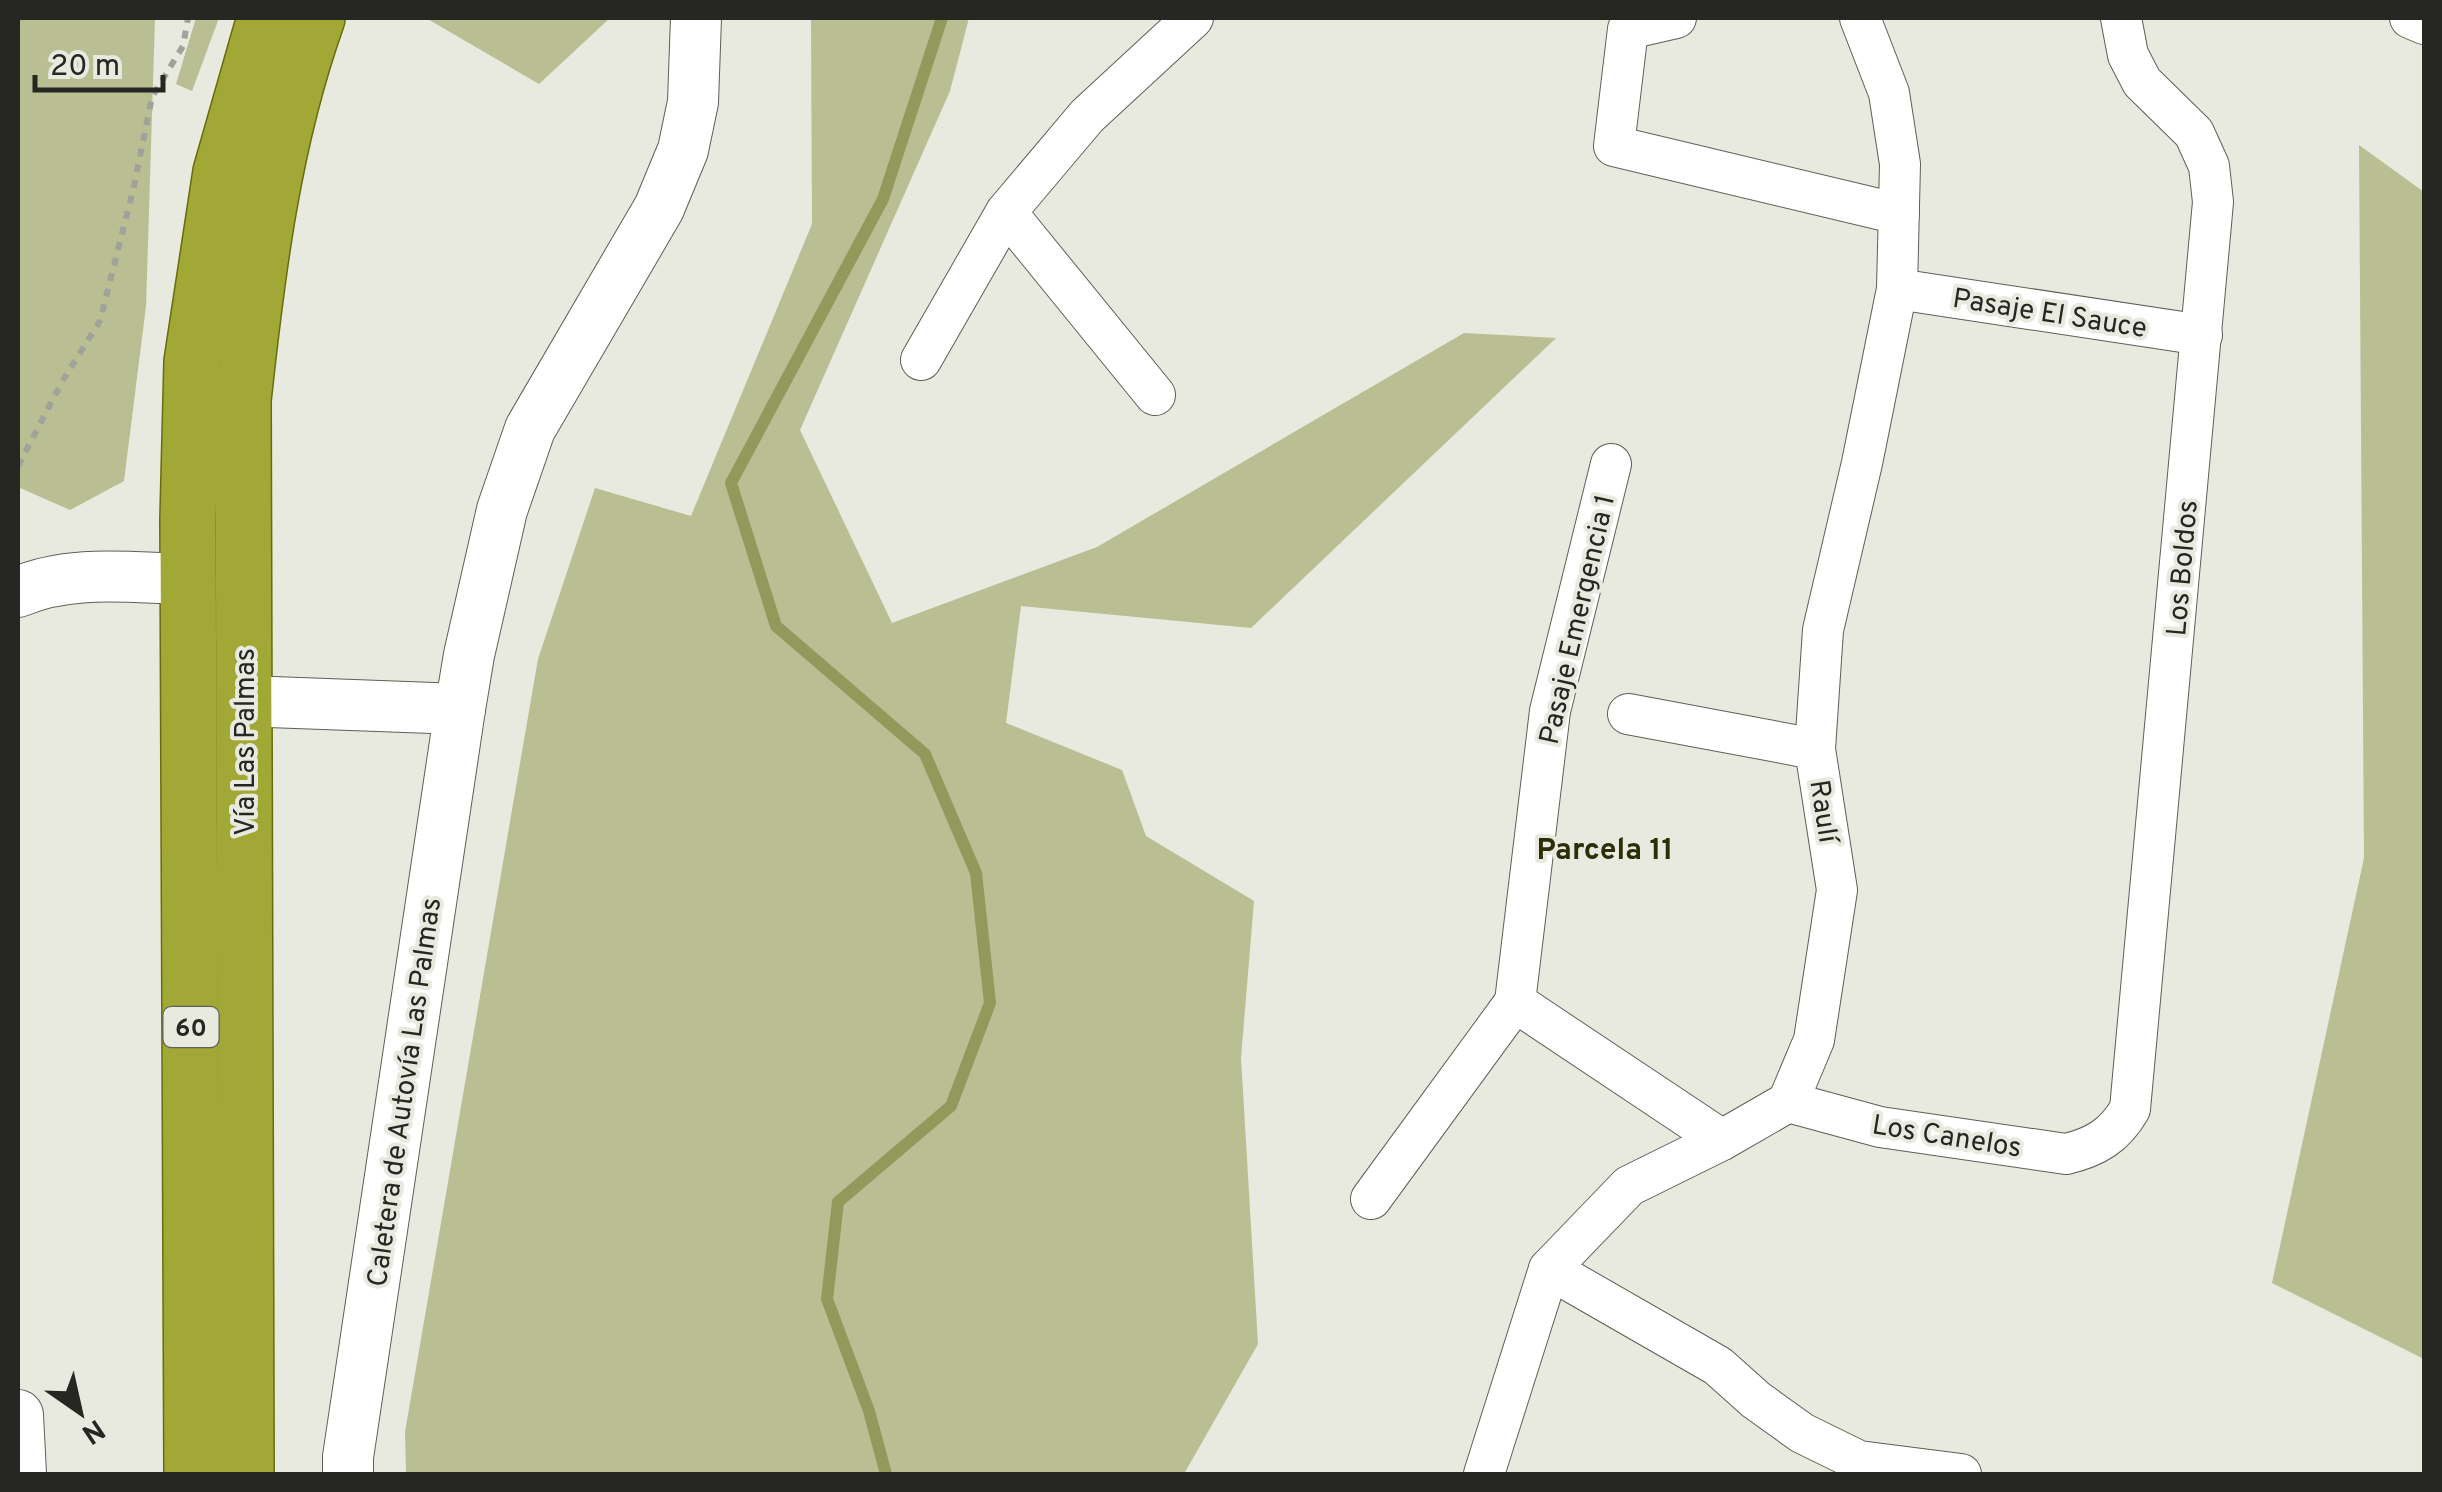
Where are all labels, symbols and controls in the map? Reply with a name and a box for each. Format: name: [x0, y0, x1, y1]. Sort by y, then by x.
scale bar: [35, 30, 162, 92]
text: 20 m: [50, 49, 120, 86]
street label: Pasaje El Sauce: [1950, 282, 2149, 348]
street label: Pasaje Emergencia 1: [1533, 491, 1625, 748]
street label: Los Boldos: [2160, 499, 2208, 638]
street label: Vía Las Palmas: [229, 648, 265, 836]
street label: Raulí: [1799, 777, 1845, 848]
district label: Parcela 11: [1537, 833, 1673, 870]
street label: Caletera de Autovía Las Palmas: [361, 895, 451, 1289]
road number: 60: [164, 1007, 218, 1047]
street label: Los Canelos: [1869, 1108, 2024, 1168]
north arrow: [30, 1362, 130, 1462]
text: N: [74, 1410, 111, 1451]

